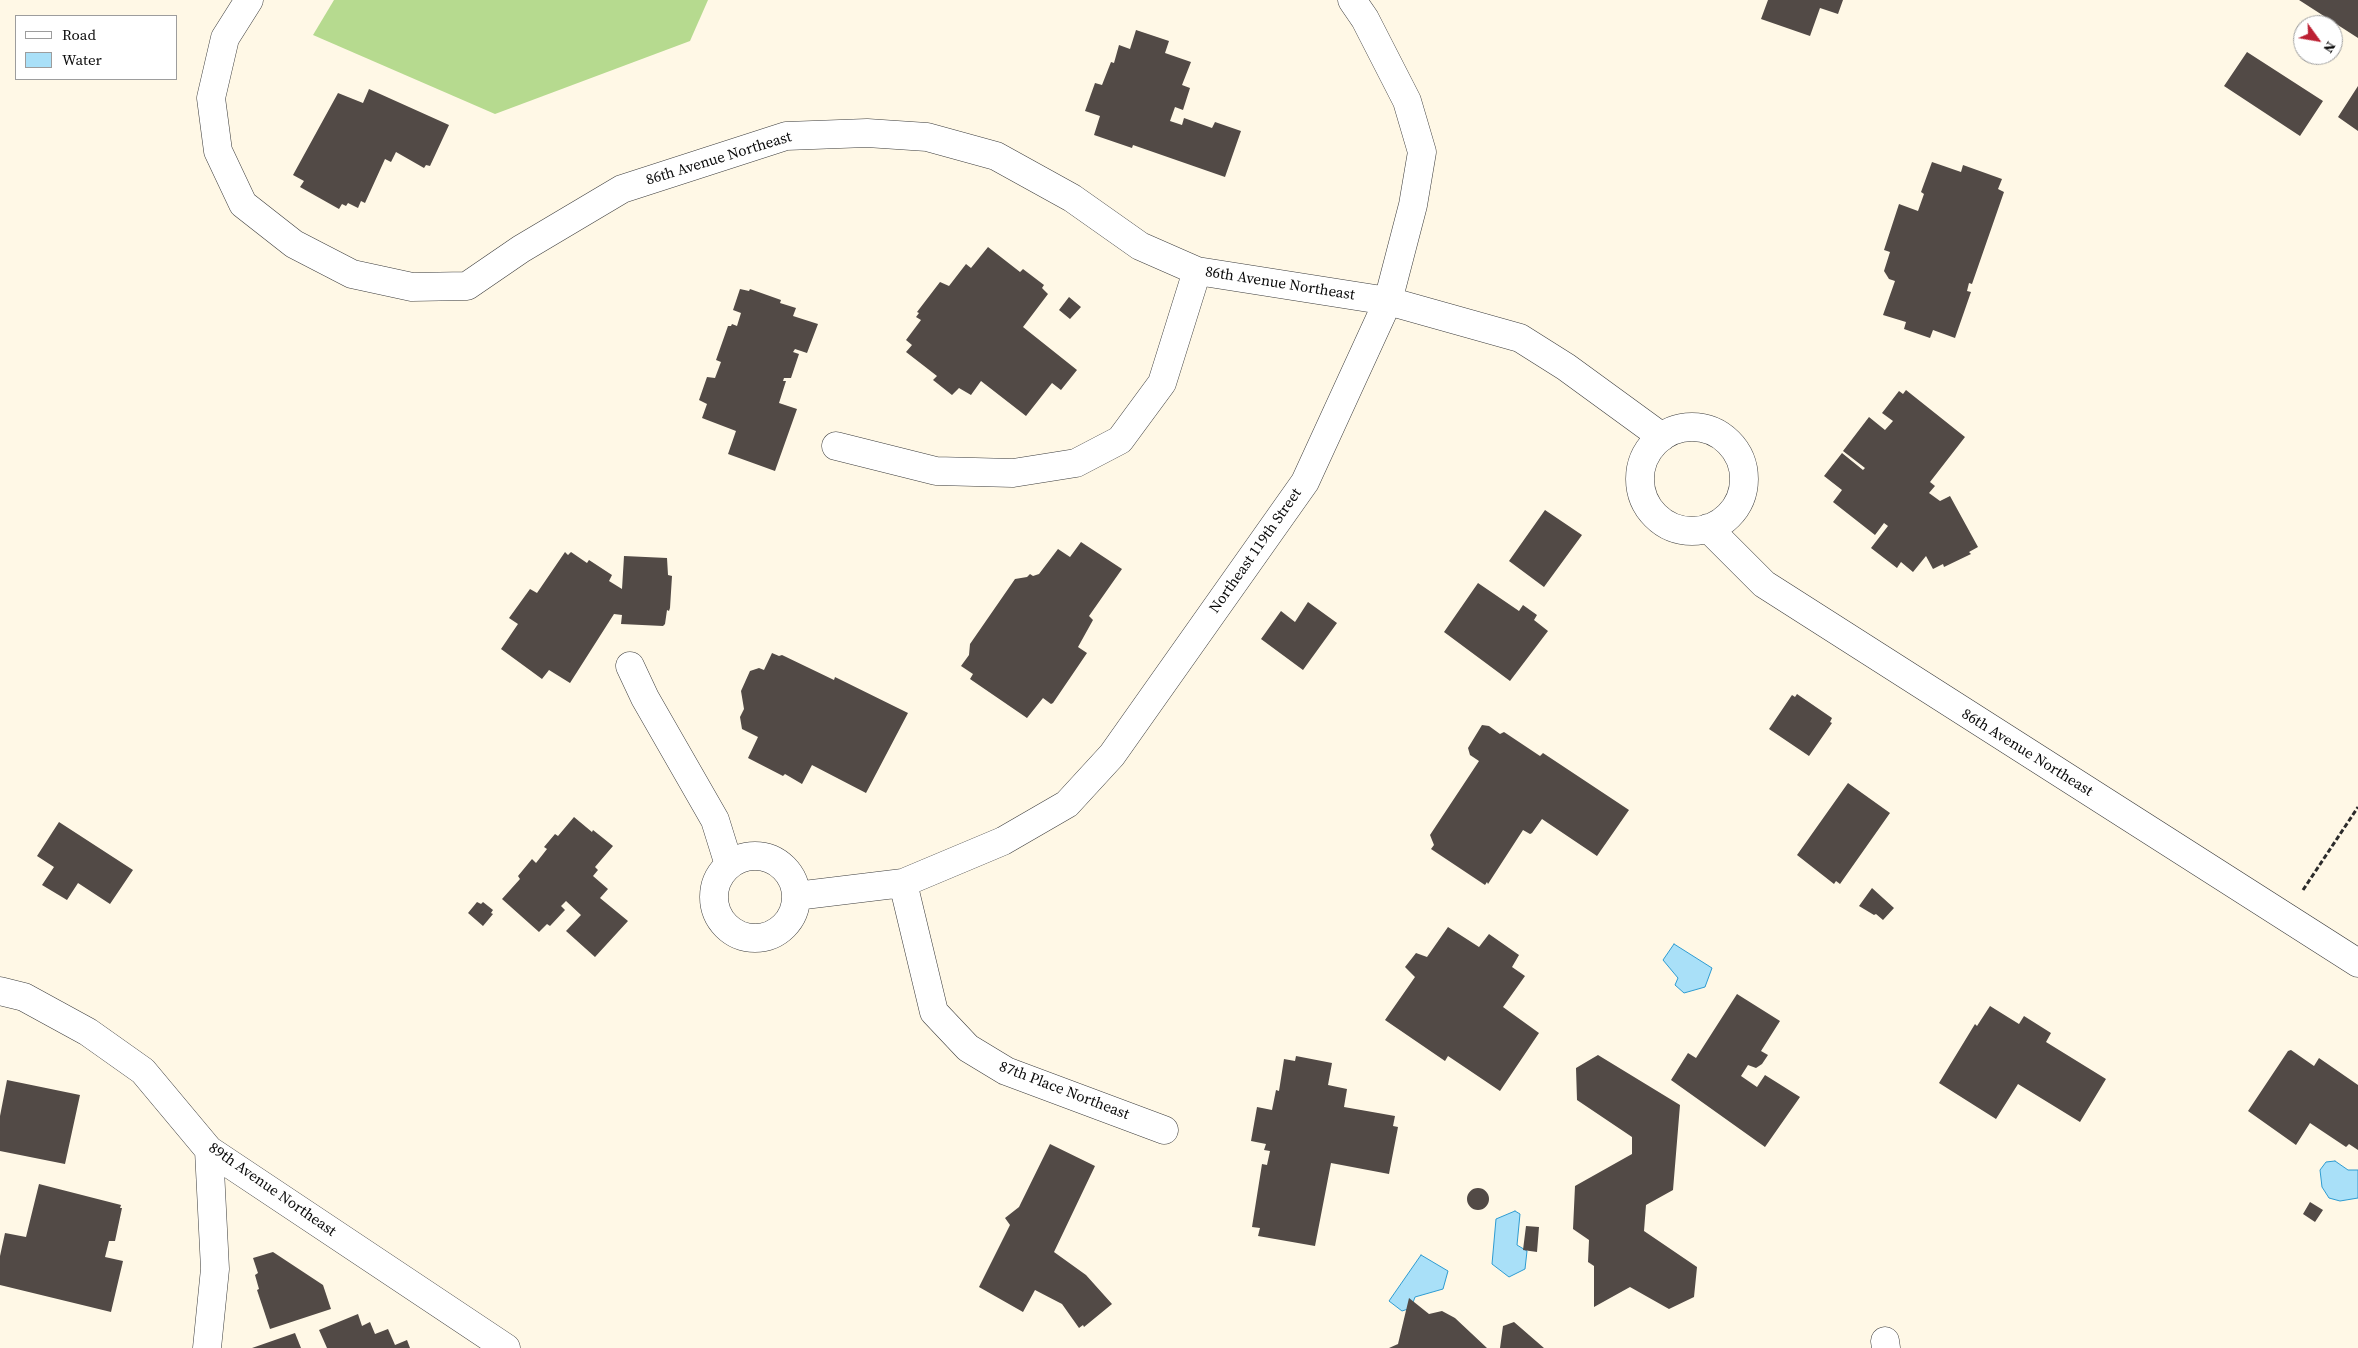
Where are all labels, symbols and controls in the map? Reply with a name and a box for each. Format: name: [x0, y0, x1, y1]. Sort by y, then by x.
legend: [15, 15, 178, 80]
north arrow: [2293, 15, 2343, 65]
text: Road: [62, 24, 96, 45]
text: N: [2319, 38, 2341, 57]
text: Water: [62, 49, 102, 70]
street label: 86th Avenue Northeast: [644, 128, 794, 190]
street label: 86th Avenue Northeast: [1204, 263, 1356, 305]
street label: Northeast 119th Street: [1206, 485, 1306, 617]
street label: 86th Avenue Northeast: [1958, 705, 2096, 801]
street label: 87th Place Northeast: [996, 1058, 1132, 1124]
street label: 89th Avenue Northeast: [205, 1139, 339, 1241]

